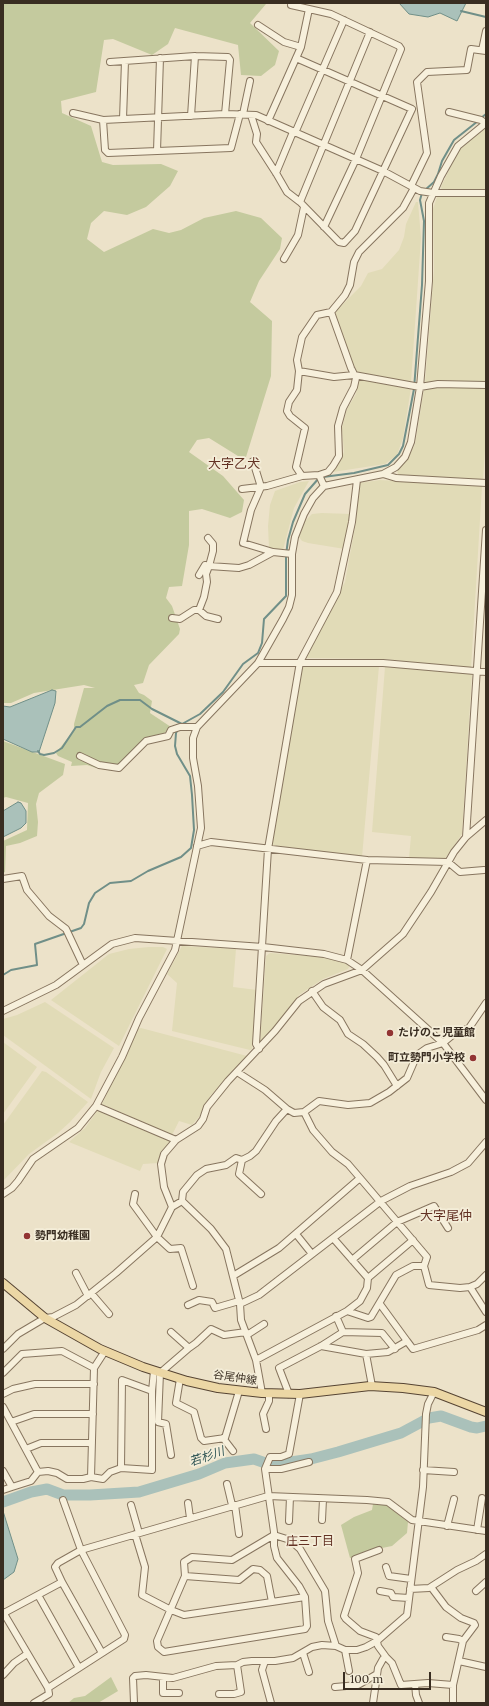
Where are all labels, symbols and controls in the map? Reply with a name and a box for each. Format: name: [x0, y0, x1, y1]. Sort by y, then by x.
district label: 大字乙犬: [208, 456, 260, 472]
place label: たけのこ児童館: [398, 1026, 475, 1040]
marker: たけのこ児童館: [385, 1028, 395, 1038]
place label: 町立勢門小学校: [388, 1051, 465, 1065]
marker: 町立勢門小学校: [468, 1053, 478, 1063]
district label: 大字尾仲: [420, 1208, 472, 1224]
place label: 勢門幼稚園: [35, 1229, 90, 1243]
marker: 勢門幼稚園: [22, 1231, 32, 1241]
street label: 谷尾仲線: [212, 1368, 258, 1388]
water label: 若杉川: [188, 1444, 226, 1470]
district label: 庄三丁目: [286, 1535, 334, 1549]
scale bar: [345, 1664, 433, 1690]
text: 100 m: [350, 1671, 383, 1686]

